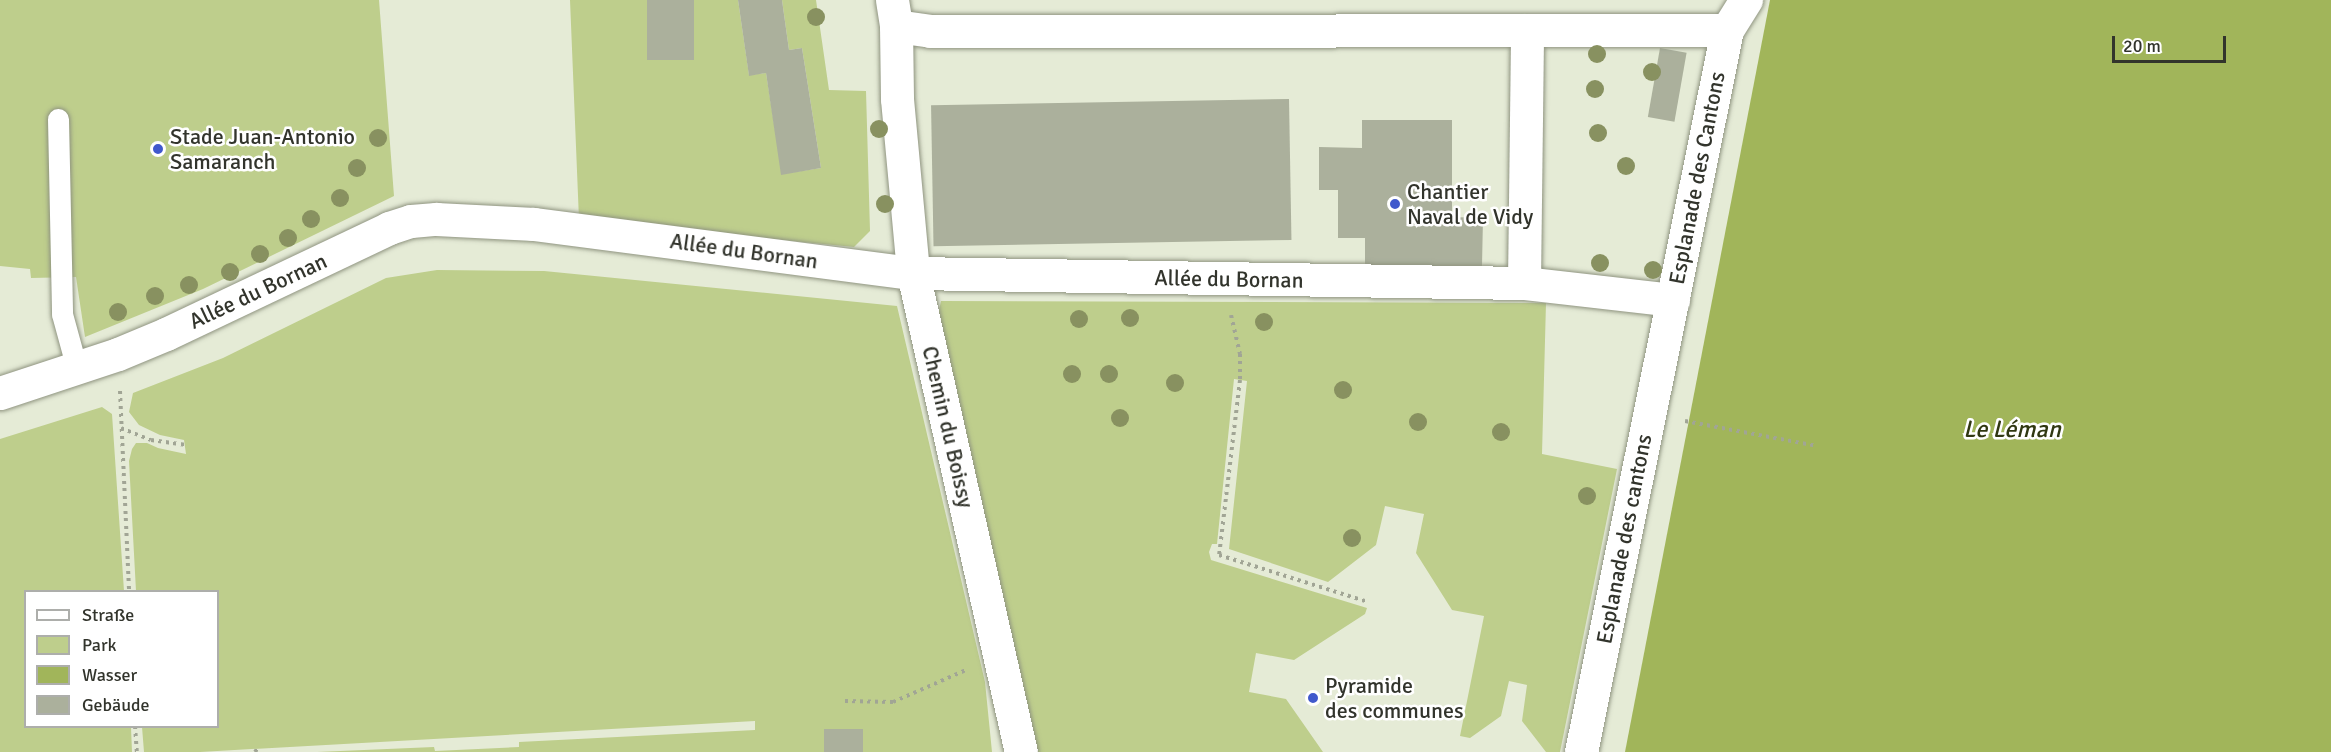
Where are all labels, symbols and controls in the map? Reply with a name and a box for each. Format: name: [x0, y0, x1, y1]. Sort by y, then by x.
scale bar: [2115, 24, 2229, 62]
text: 20 m: [2123, 35, 2161, 57]
street label: Esplanade des Cantons: [1663, 69, 1731, 287]
place label: Stade Juan-Antonio Samaranch: [170, 123, 355, 174]
marker: Stade Juan-Antonio Samaranch: [151, 142, 165, 156]
place label: Chantier Naval de Vidy: [1407, 178, 1533, 230]
marker: Chantier Naval de Vidy: [1388, 197, 1402, 211]
street label: Allée du Bornan: [668, 228, 820, 274]
street label: Allée du Bornan: [185, 248, 331, 334]
street label: Allée du Bornan: [1154, 265, 1304, 293]
street label: Chemin du Boissy: [917, 343, 979, 511]
water label: Le Léman: [1963, 416, 2061, 444]
street label: Esplanade des cantons: [1591, 432, 1657, 646]
legend: [24, 590, 219, 728]
text: Straße: [82, 604, 134, 626]
text: Park: [82, 634, 117, 656]
text: Wasser: [82, 664, 137, 686]
place label: Pyramide des communes: [1325, 672, 1464, 724]
marker: Pyramide des communes: [1306, 691, 1320, 705]
text: Gebäude: [82, 694, 150, 716]

